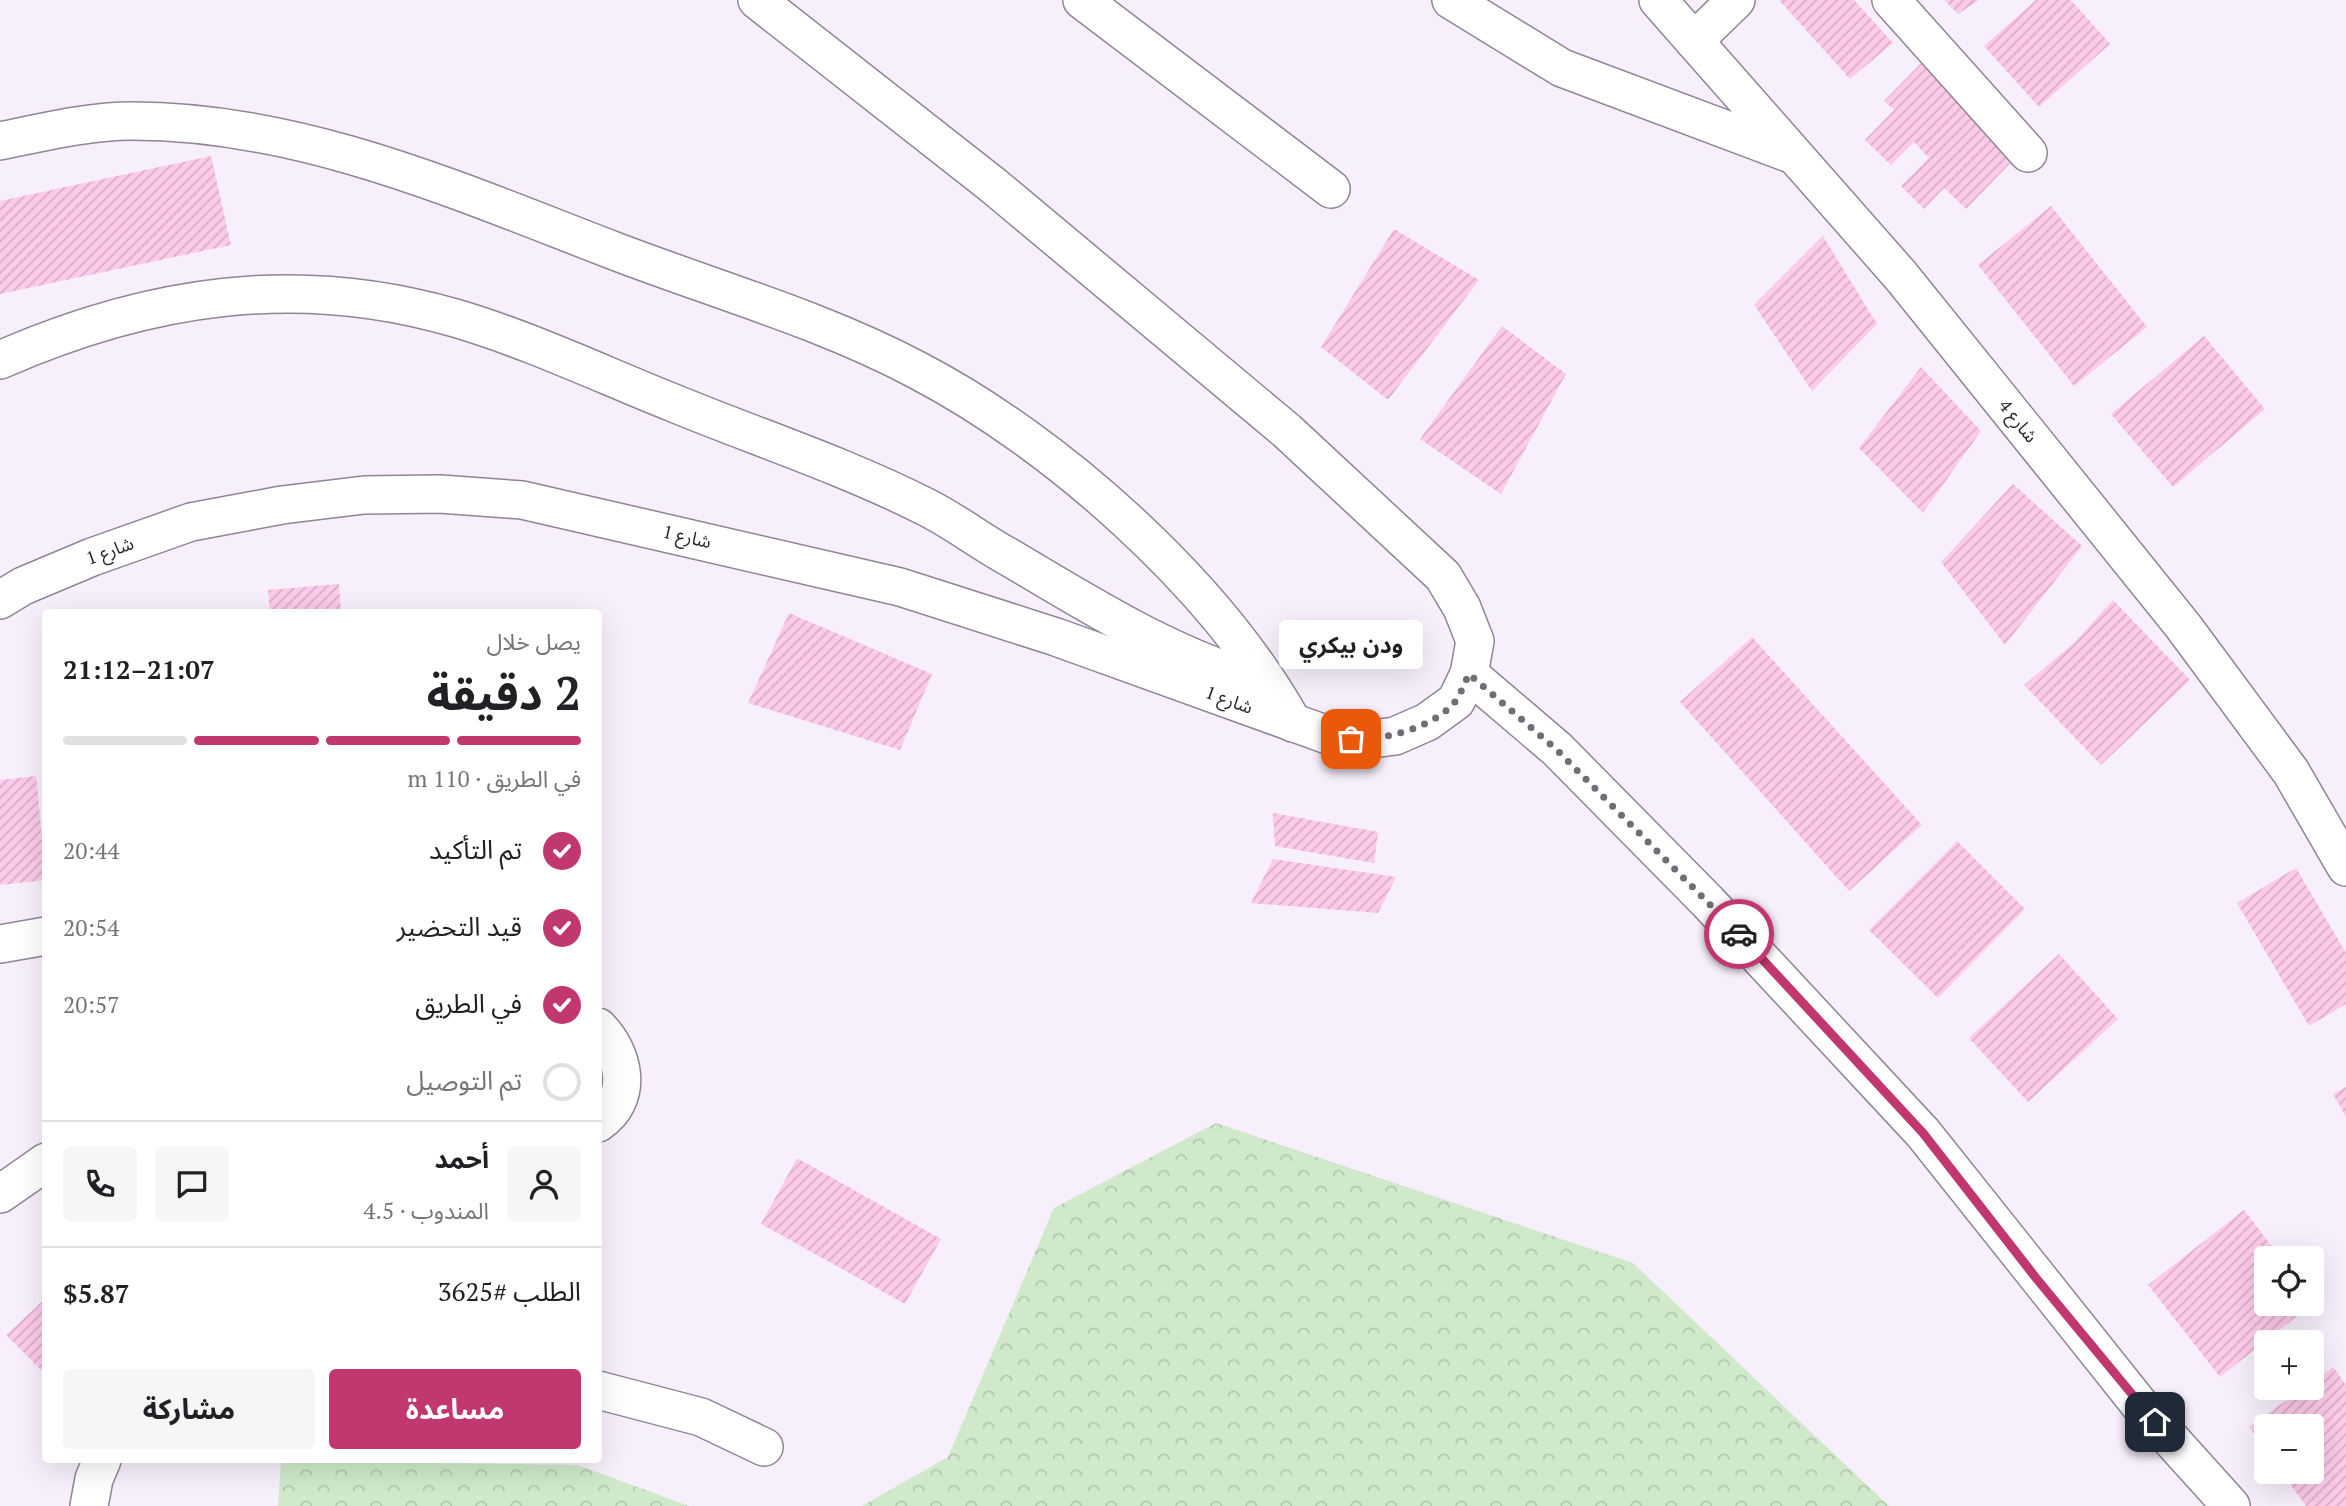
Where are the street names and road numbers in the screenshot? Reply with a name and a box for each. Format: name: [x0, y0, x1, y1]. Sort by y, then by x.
street label: شارع 4: [1992, 394, 2044, 449]
street label: شارع 1: [660, 519, 714, 556]
street label: شارع 1: [82, 530, 138, 573]
street label: شارع 1: [1201, 679, 1257, 722]

